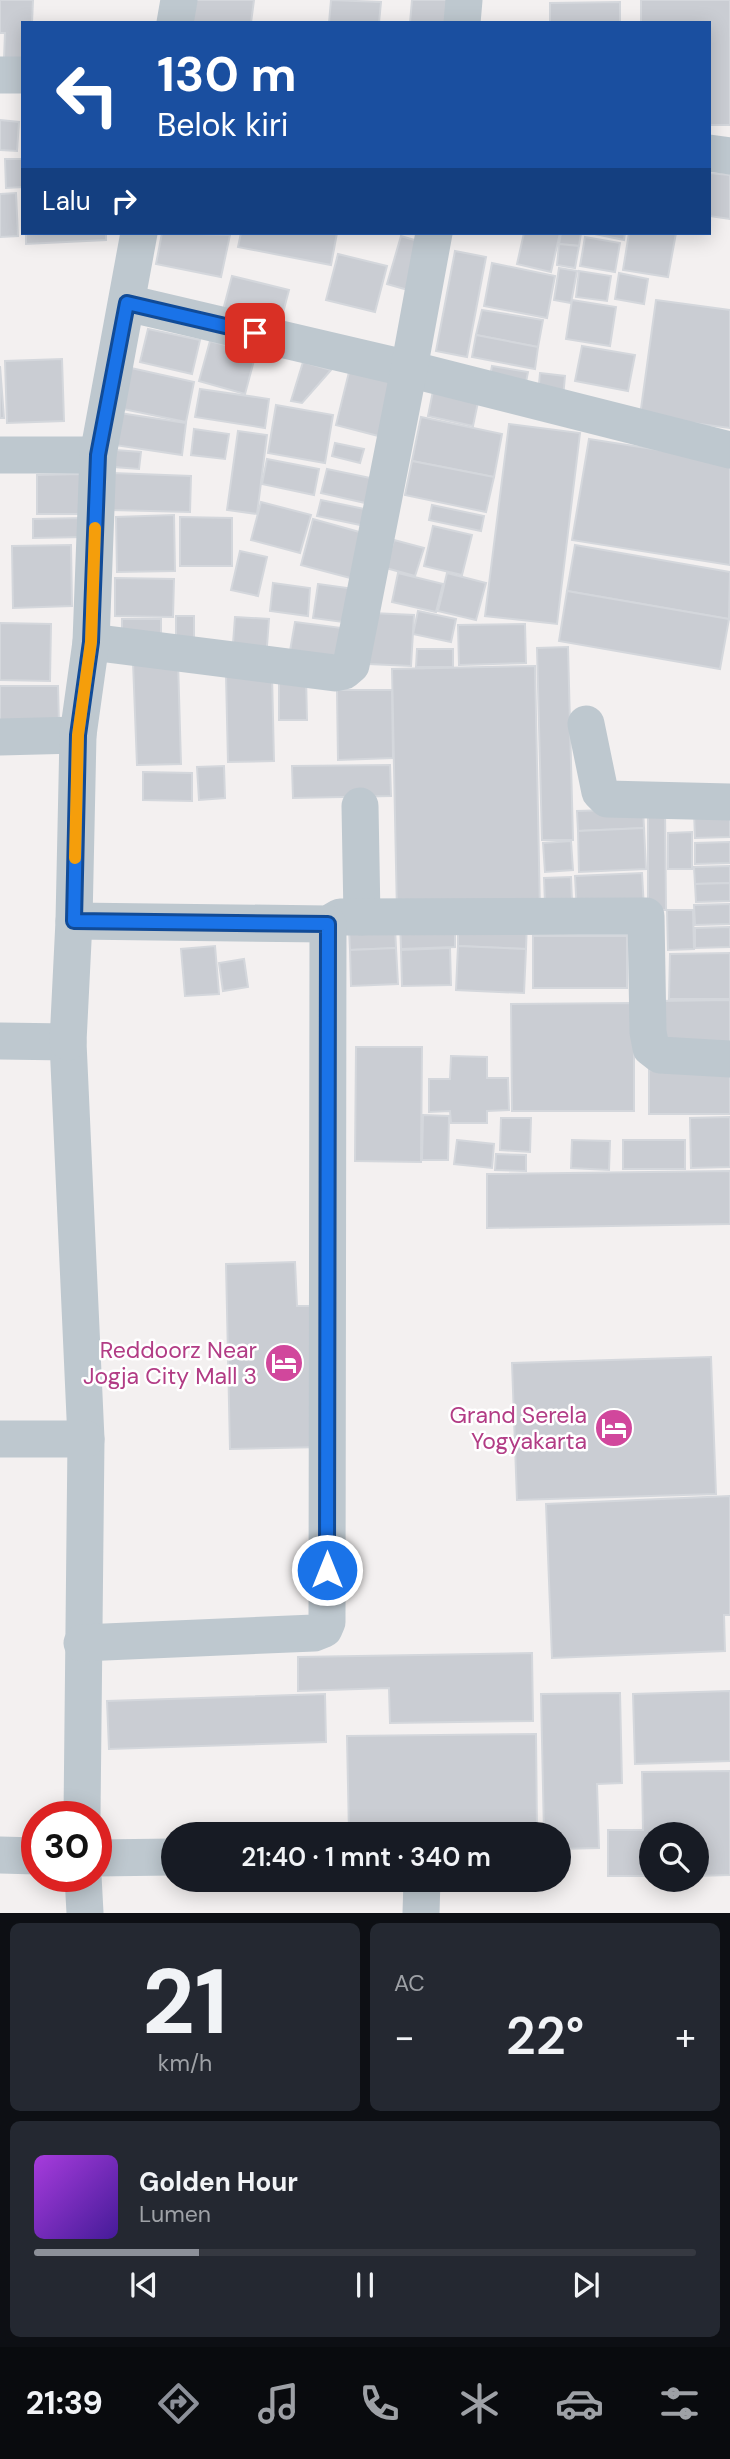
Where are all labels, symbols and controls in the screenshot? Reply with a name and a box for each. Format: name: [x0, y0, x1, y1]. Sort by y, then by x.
text: 130 m: [157, 42, 297, 106]
icon: left: [42, 49, 133, 140]
text: Belok kiri: [157, 104, 289, 146]
icon: right: [105, 182, 143, 220]
text: Lalu: [42, 184, 91, 218]
pin: [225, 303, 285, 363]
icon: arrive: [236, 314, 274, 352]
place label: Reddoorz Near Jogja City Mall 3: [83, 1335, 257, 1391]
hotel icon: Reddoorz Near Jogja City Mall 3: [263, 1342, 305, 1384]
place label: Grand Serela Yogyakarta: [450, 1400, 587, 1456]
hotel icon: Grand Serela Yogyakarta: [593, 1407, 635, 1449]
position arrow: [290, 1533, 364, 1607]
speed limit sign: 30: [21, 1801, 112, 1892]
map controls: [639, 1822, 709, 1892]
button: search: [639, 1822, 709, 1892]
text: 21:40 · 1 mnt · 340 m: [241, 1840, 491, 1874]
text: 21: [142, 1943, 228, 2061]
text: AC: [394, 1968, 425, 1998]
text: 22°: [506, 2002, 584, 2070]
text: −: [394, 2012, 415, 2062]
text: +: [675, 2012, 696, 2062]
text: km/h: [158, 2048, 212, 2078]
text: Golden Hour: [139, 2165, 298, 2199]
text: Lumen: [139, 2199, 211, 2229]
icon: previous: [125, 2266, 163, 2304]
icon: pause: [346, 2266, 384, 2304]
icon: next: [567, 2266, 605, 2304]
icon: directions: [154, 2379, 203, 2428]
icon: music: [254, 2379, 303, 2428]
icon: phone: [355, 2379, 404, 2428]
icon: climate: [455, 2379, 504, 2428]
icon: car: [555, 2379, 604, 2428]
icon: filters: [655, 2379, 704, 2428]
text: 21:39: [26, 2382, 103, 2424]

